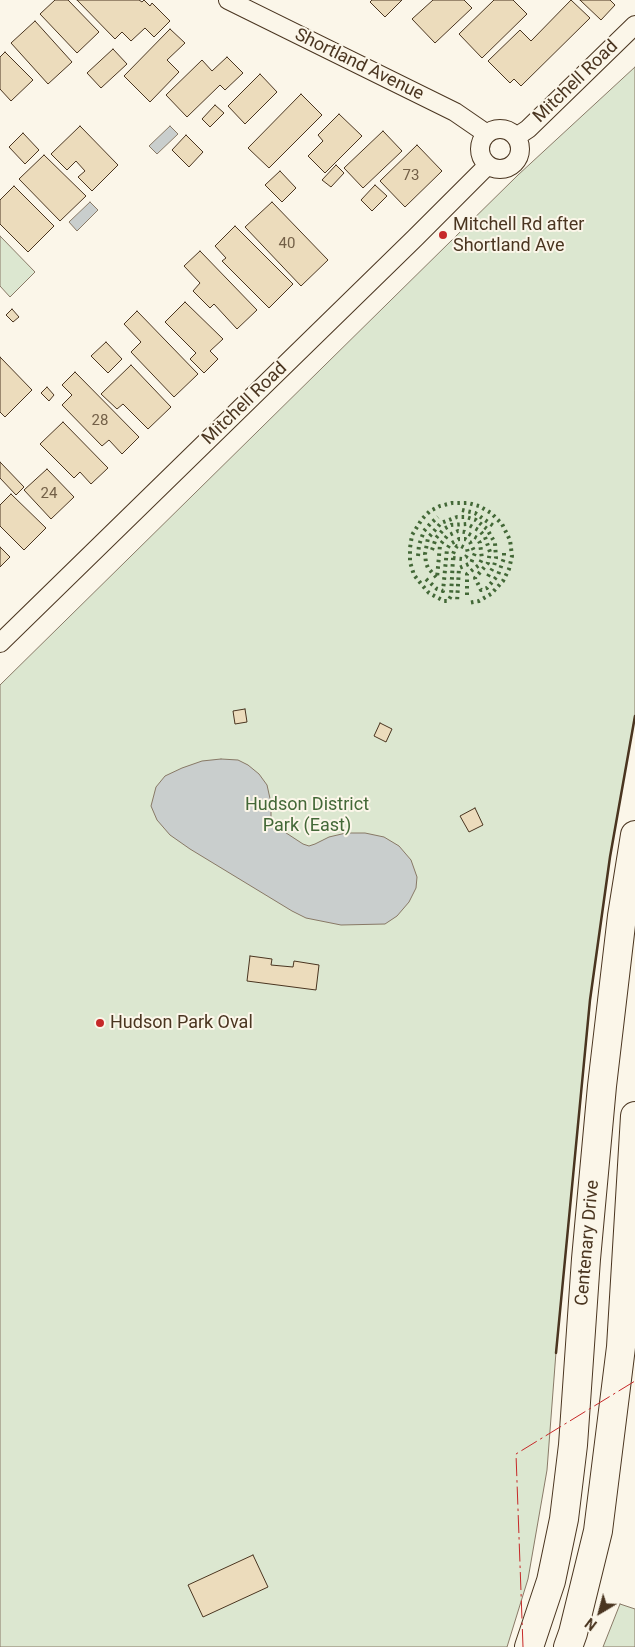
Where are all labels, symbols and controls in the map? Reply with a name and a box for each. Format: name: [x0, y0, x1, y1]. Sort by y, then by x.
street label: Shortland Avenue: [291, 24, 427, 106]
street label: Mitchell Road: [529, 36, 623, 128]
house number: 73: [403, 167, 419, 185]
place label: Mitchell Rd after Shortland Ave: [453, 214, 584, 256]
marker: Mitchell Rd after Shortland Ave: [437, 229, 449, 241]
house number: 40: [279, 235, 295, 253]
street label: Mitchell Road: [198, 358, 292, 450]
house number: 28: [92, 412, 108, 430]
house number: 24: [41, 485, 57, 503]
park label: Hudson District Park (East): [245, 794, 369, 836]
place label: Hudson Park Oval: [110, 1012, 253, 1034]
marker: Hudson Park Oval: [94, 1017, 106, 1029]
street label: Centenary Drive: [572, 1179, 604, 1307]
north arrow: [575, 1587, 625, 1637]
text: N: [582, 1615, 600, 1633]

